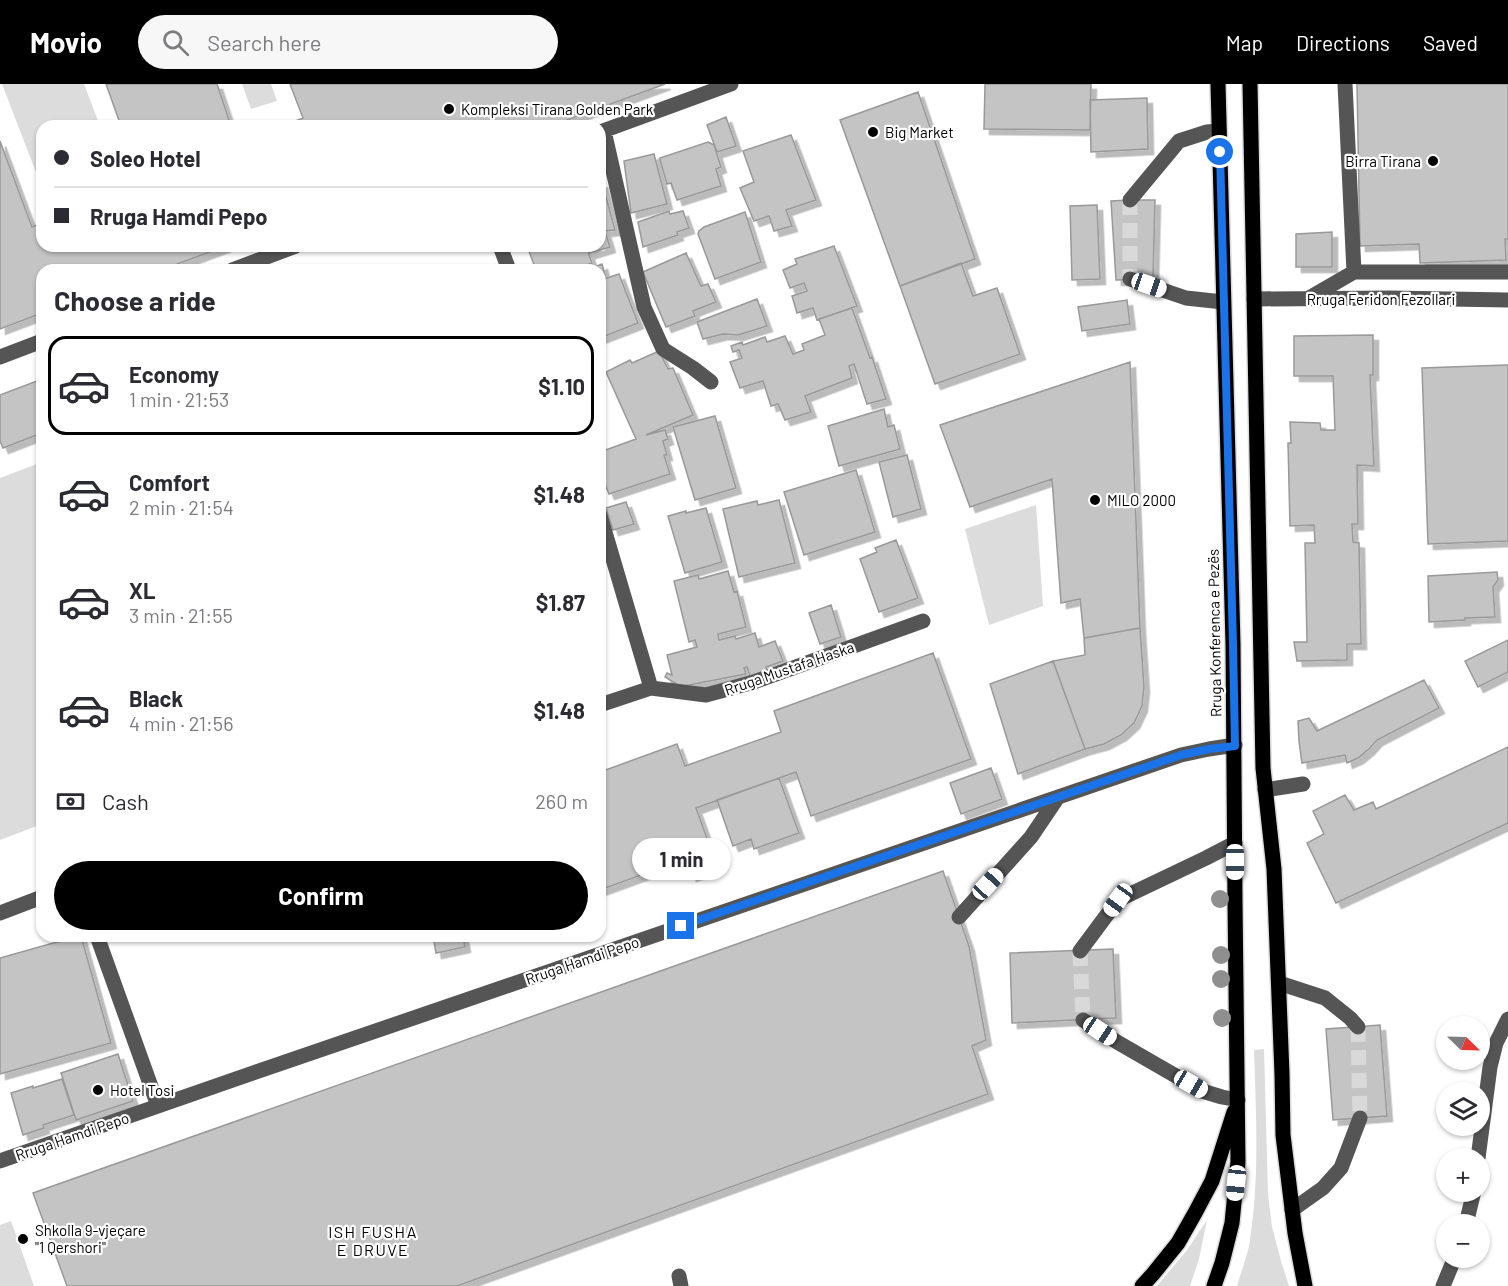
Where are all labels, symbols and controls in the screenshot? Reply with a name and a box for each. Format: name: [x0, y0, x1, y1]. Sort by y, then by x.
search box: [138, 15, 558, 69]
text: Movio: [30, 25, 102, 59]
icon: search: [159, 26, 192, 59]
text: Search here: [207, 29, 322, 55]
text: Map: [1226, 30, 1263, 55]
text: Directions: [1296, 30, 1390, 55]
text: Saved: [1423, 30, 1478, 55]
place label: Kompleksi Tirana Golden Park: [461, 100, 654, 118]
marker: Kompleksi Tirana Golden Park: [442, 102, 456, 116]
place label: Big Market: [885, 123, 954, 141]
marker: Big Market: [866, 125, 880, 139]
route start: [1206, 138, 1233, 165]
text: Soleo Hotel: [90, 145, 201, 171]
place label: Birra Tirana: [1345, 152, 1421, 170]
marker: Birra Tirana: [1426, 154, 1440, 168]
text: Rruga Hamdi Pepo: [90, 203, 268, 229]
car: [1129, 271, 1169, 299]
text: Choose a ride: [54, 284, 216, 316]
street label: Rruga Feridon Fezollari: [1307, 290, 1455, 308]
icon: car: [57, 359, 111, 413]
text: Economy: [129, 361, 219, 387]
text: $1.10: [538, 373, 585, 399]
text: 1 min · 21:53: [129, 387, 229, 411]
icon: car: [57, 467, 111, 521]
text: Comfort: [129, 469, 210, 495]
text: $1.48: [533, 481, 585, 507]
place label: MILO 2000: [1107, 491, 1176, 509]
marker: MILO 2000: [1088, 493, 1102, 507]
text: 2 min · 21:54: [129, 495, 234, 519]
street label: Rruga Konferenca e Pezës: [1204, 549, 1224, 717]
icon: car: [57, 575, 111, 629]
text: XL: [129, 577, 155, 603]
text: $1.87: [536, 589, 585, 615]
text: 3 min · 21:55: [129, 603, 233, 627]
street label: Rruga Mustafa Haska: [722, 637, 856, 699]
icon: car: [57, 683, 111, 737]
text: Black: [129, 685, 183, 711]
text: $1.48: [533, 697, 585, 723]
text: 4 min · 21:56: [129, 711, 233, 735]
icon: cash: [54, 785, 87, 818]
text: Cash: [102, 788, 149, 814]
text: 260 m: [535, 789, 588, 813]
callout: 1 min: [632, 839, 730, 881]
car: [1226, 844, 1244, 880]
text: 1 min: [660, 847, 703, 871]
button: Confirm: [54, 861, 588, 930]
car: [969, 865, 1007, 903]
car: [1100, 880, 1136, 920]
route end: [667, 912, 694, 939]
street label: Rruga Hamdi Pepo: [523, 932, 641, 988]
car: [1080, 1014, 1120, 1048]
north arrow: [1436, 1016, 1490, 1070]
map controls: [1436, 1016, 1490, 1268]
car: [1171, 1067, 1211, 1101]
place label: Hotel Tosi: [110, 1081, 174, 1099]
button: layers: [1436, 1082, 1490, 1136]
marker: Hotel Tosi: [91, 1083, 105, 1097]
street label: Rruga Hamdi Pepo: [13, 1108, 131, 1164]
button: +: [1436, 1148, 1490, 1202]
car: [1225, 1164, 1247, 1202]
button: −: [1436, 1214, 1490, 1268]
place label: Shkolla 9-vjeçare "1 Qershori": [35, 1221, 146, 1256]
district label: ISH FUSHA E DRUVE: [328, 1222, 418, 1259]
marker: Shkolla 9-vjeçare "1 Qershori": [16, 1232, 30, 1246]

